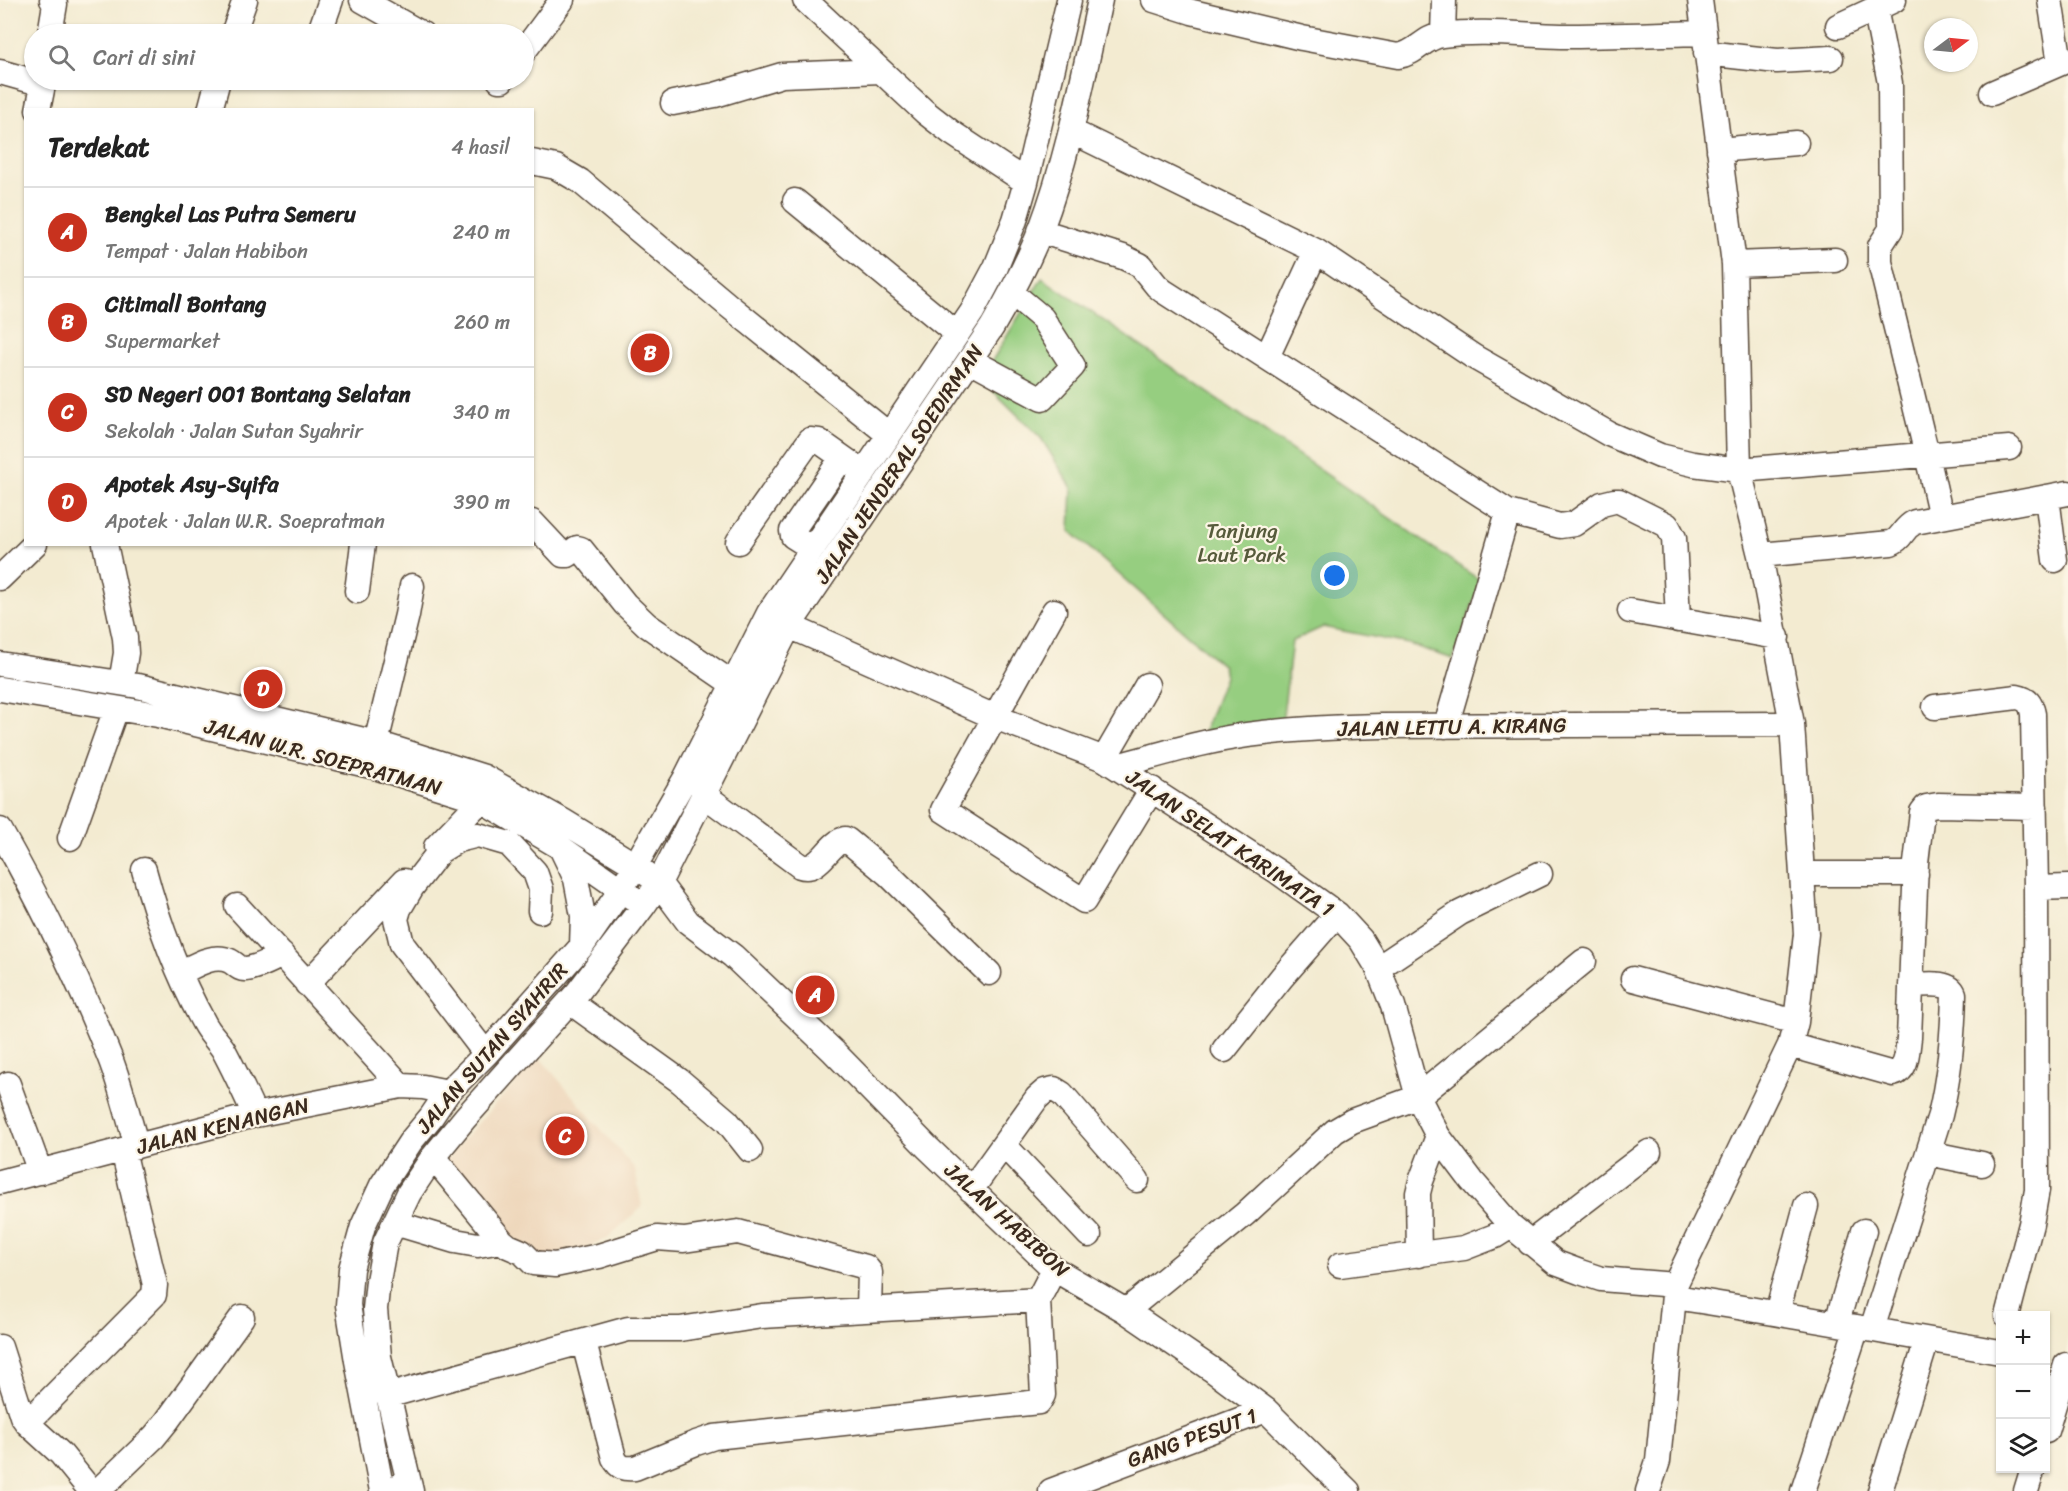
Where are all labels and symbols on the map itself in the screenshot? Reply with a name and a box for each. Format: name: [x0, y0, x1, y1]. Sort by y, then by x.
north arrow: [1924, 18, 1978, 72]
pin: B: [630, 330, 670, 376]
street label: JALAN JENDERAL SOEDIRMAN: [804, 336, 994, 593]
park label: Tanjung Laut Park: [1198, 512, 1286, 574]
your location: [1320, 561, 1349, 590]
pin: D: [244, 666, 282, 712]
street label: JALAN LETTU A. KIRANG: [1336, 706, 1567, 748]
street label: JALAN W.R. SOEPRATMAN: [199, 707, 446, 807]
street label: JALAN SELAT KARIMATA 1: [1117, 758, 1342, 927]
street label: JALAN SUTAN SYAHRIR: [405, 953, 578, 1144]
pin: A: [796, 972, 834, 1018]
street label: JALAN KENANGAN: [132, 1086, 313, 1166]
pin: C: [546, 1114, 584, 1158]
street label: JALAN HABIBON: [934, 1152, 1079, 1288]
street label: GANG PESUT 1: [1122, 1397, 1262, 1479]

